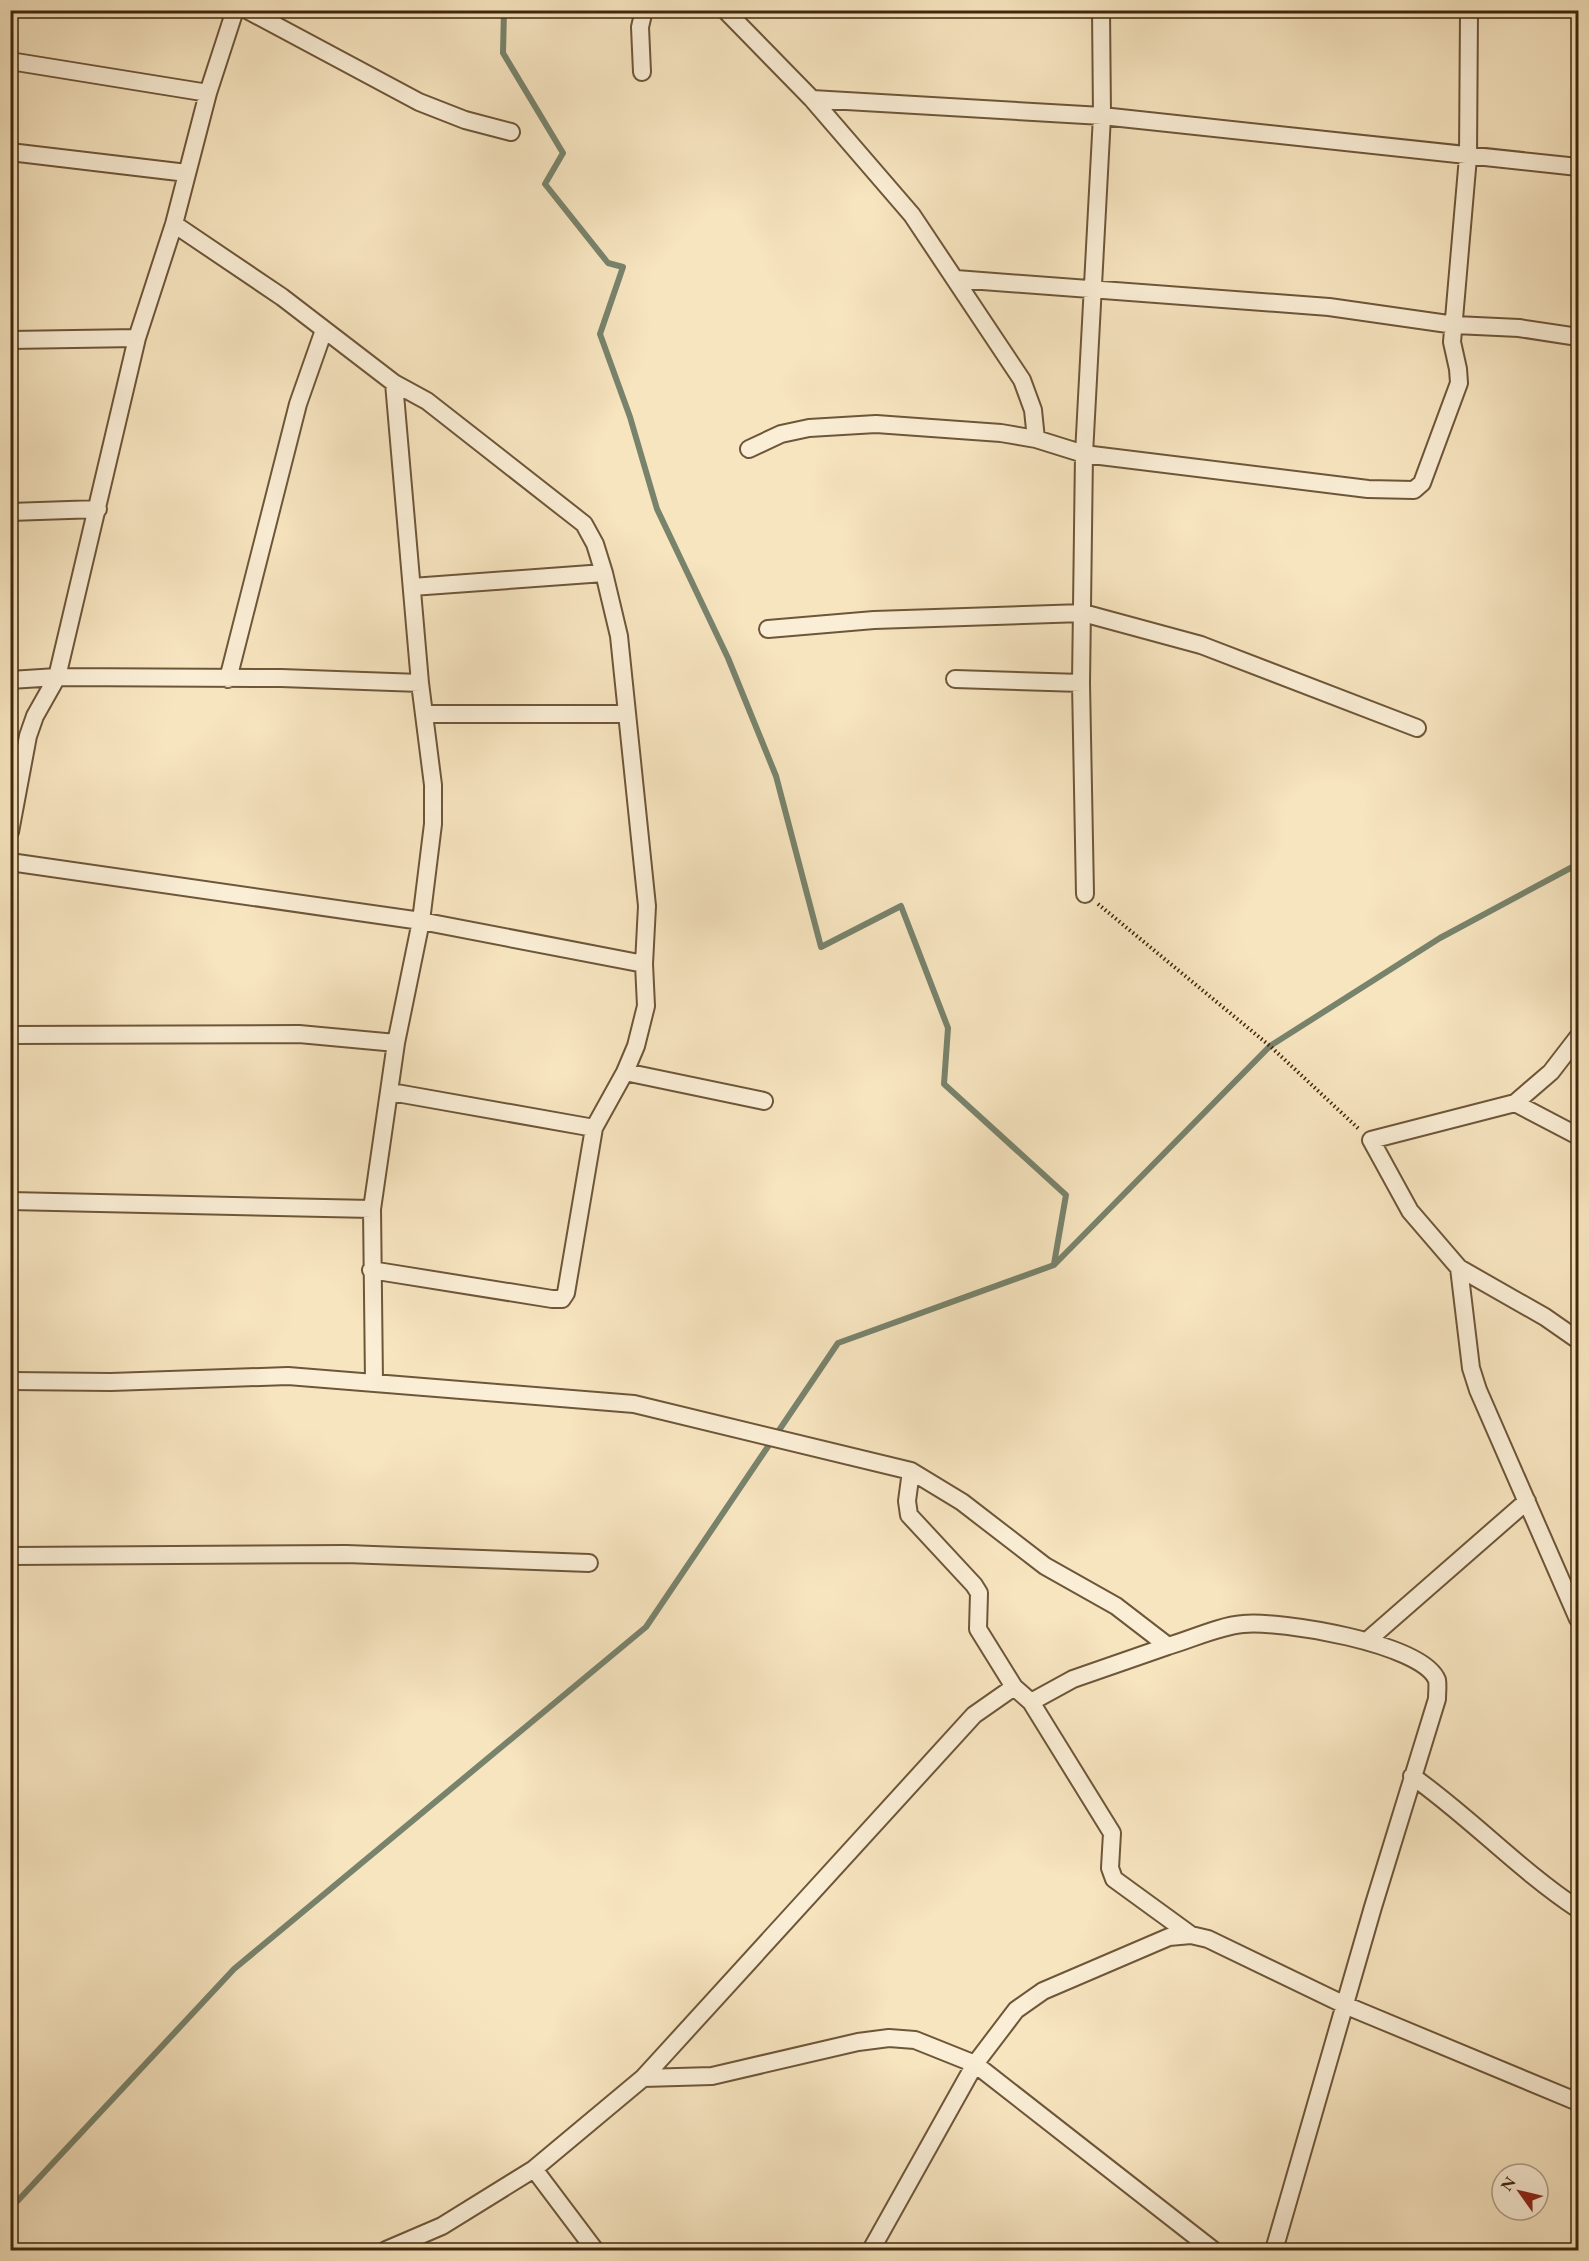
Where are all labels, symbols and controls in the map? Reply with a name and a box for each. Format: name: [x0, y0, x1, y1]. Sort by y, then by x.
north arrow: [1490, 2162, 1550, 2222]
text: N: [1496, 2173, 1520, 2195]

